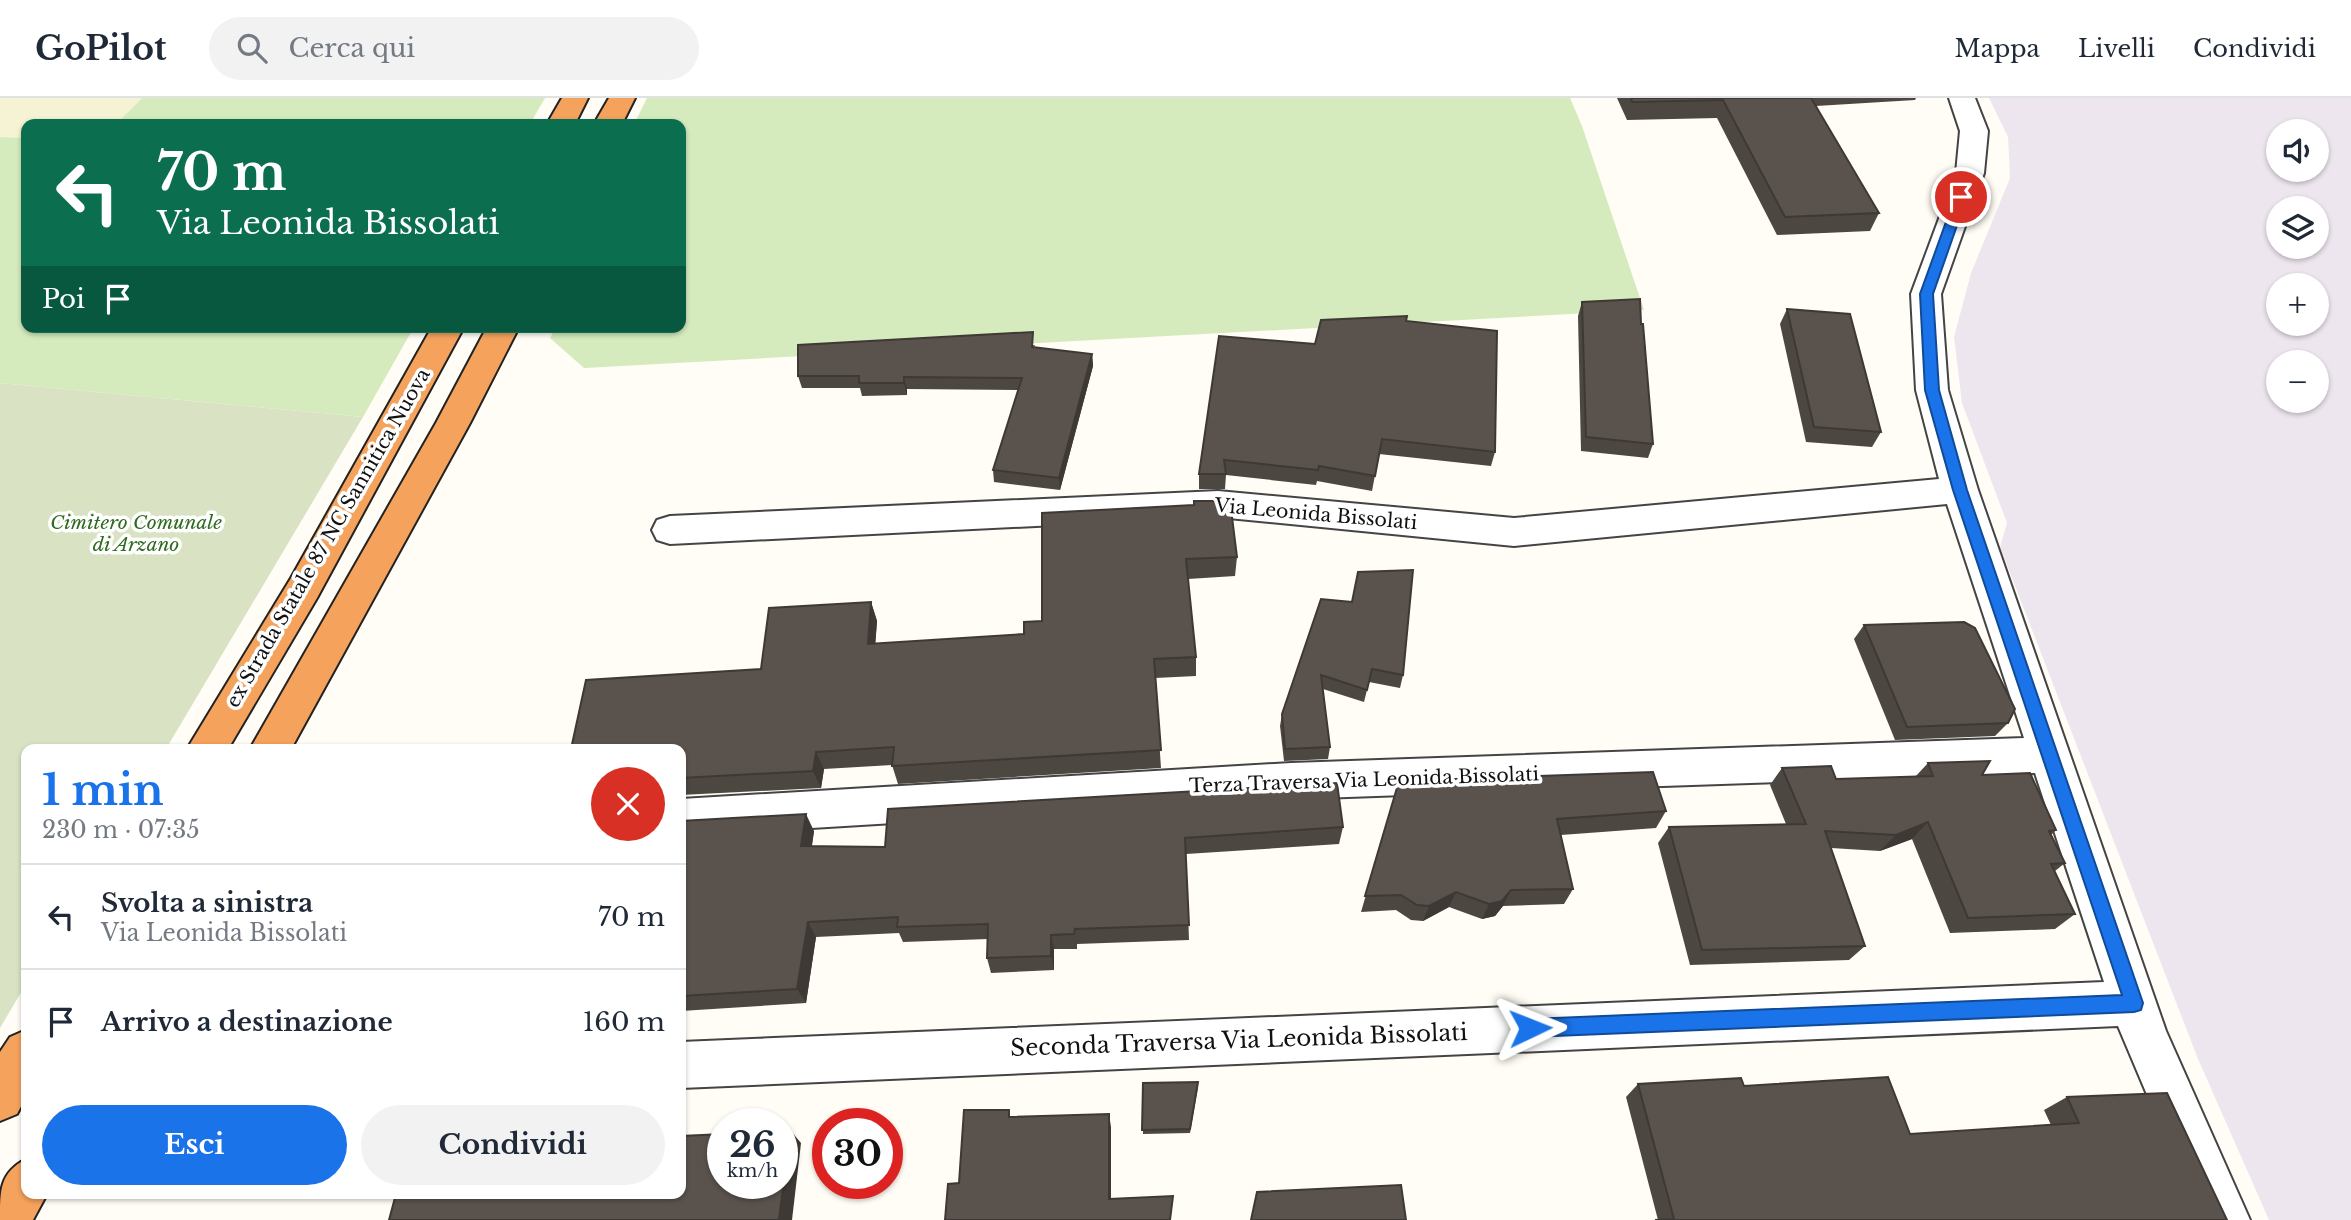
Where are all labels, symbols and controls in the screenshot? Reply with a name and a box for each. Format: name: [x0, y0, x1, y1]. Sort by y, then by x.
search box: [209, 17, 699, 80]
text: GoPilot: [35, 28, 167, 69]
icon: search: [233, 29, 271, 67]
text: Cerca qui: [289, 32, 415, 64]
text: Mappa: [1955, 34, 2040, 63]
text: Livelli: [2078, 34, 2155, 63]
text: Condividi: [2193, 34, 2316, 63]
map controls: [2266, 119, 2329, 413]
button: sound: [2266, 119, 2329, 182]
text: 70 m: [157, 142, 287, 203]
icon: left: [42, 147, 133, 238]
pin: [1931, 167, 1991, 227]
icon: arrive: [1942, 178, 1980, 216]
button: layers: [2266, 196, 2329, 259]
text: Via Leonida Bissolati: [157, 203, 500, 243]
button: +: [2266, 273, 2329, 336]
icon: arrive: [99, 280, 137, 318]
text: Poi: [42, 283, 85, 315]
button: −: [2266, 350, 2329, 413]
street label: ex Strada Statale 87 NC Sannitica Nuova: [221, 364, 435, 712]
street label: Via Leonida Bissolati: [1213, 494, 1419, 534]
park label: Cimitero Comunale di Arzano: [50, 511, 222, 556]
street label: Terza Traversa Via Leonida Bissolati: [1189, 762, 1540, 798]
text: 1 min: [42, 764, 164, 816]
button: close: [591, 767, 665, 841]
text: 230 m · 07:35: [42, 816, 200, 844]
text: Svolta a sinistra: [101, 887, 313, 919]
icon: left: [42, 898, 80, 936]
text: 70 m: [598, 901, 665, 933]
text: Via Leonida Bissolati: [101, 919, 347, 947]
position arrow: [1493, 991, 1567, 1065]
icon: arrive: [42, 1003, 80, 1041]
text: Arrivo a destinazione: [101, 1006, 393, 1038]
text: 160 m: [583, 1006, 665, 1038]
street label: Seconda Traversa Via Leonida Bissolati: [1010, 1018, 1468, 1062]
button: Esci: [42, 1105, 347, 1185]
button: Condividi: [361, 1105, 665, 1185]
speed limit sign: 30: [812, 1108, 903, 1199]
text: 26: [729, 1123, 776, 1166]
text: km/h: [727, 1160, 778, 1182]

